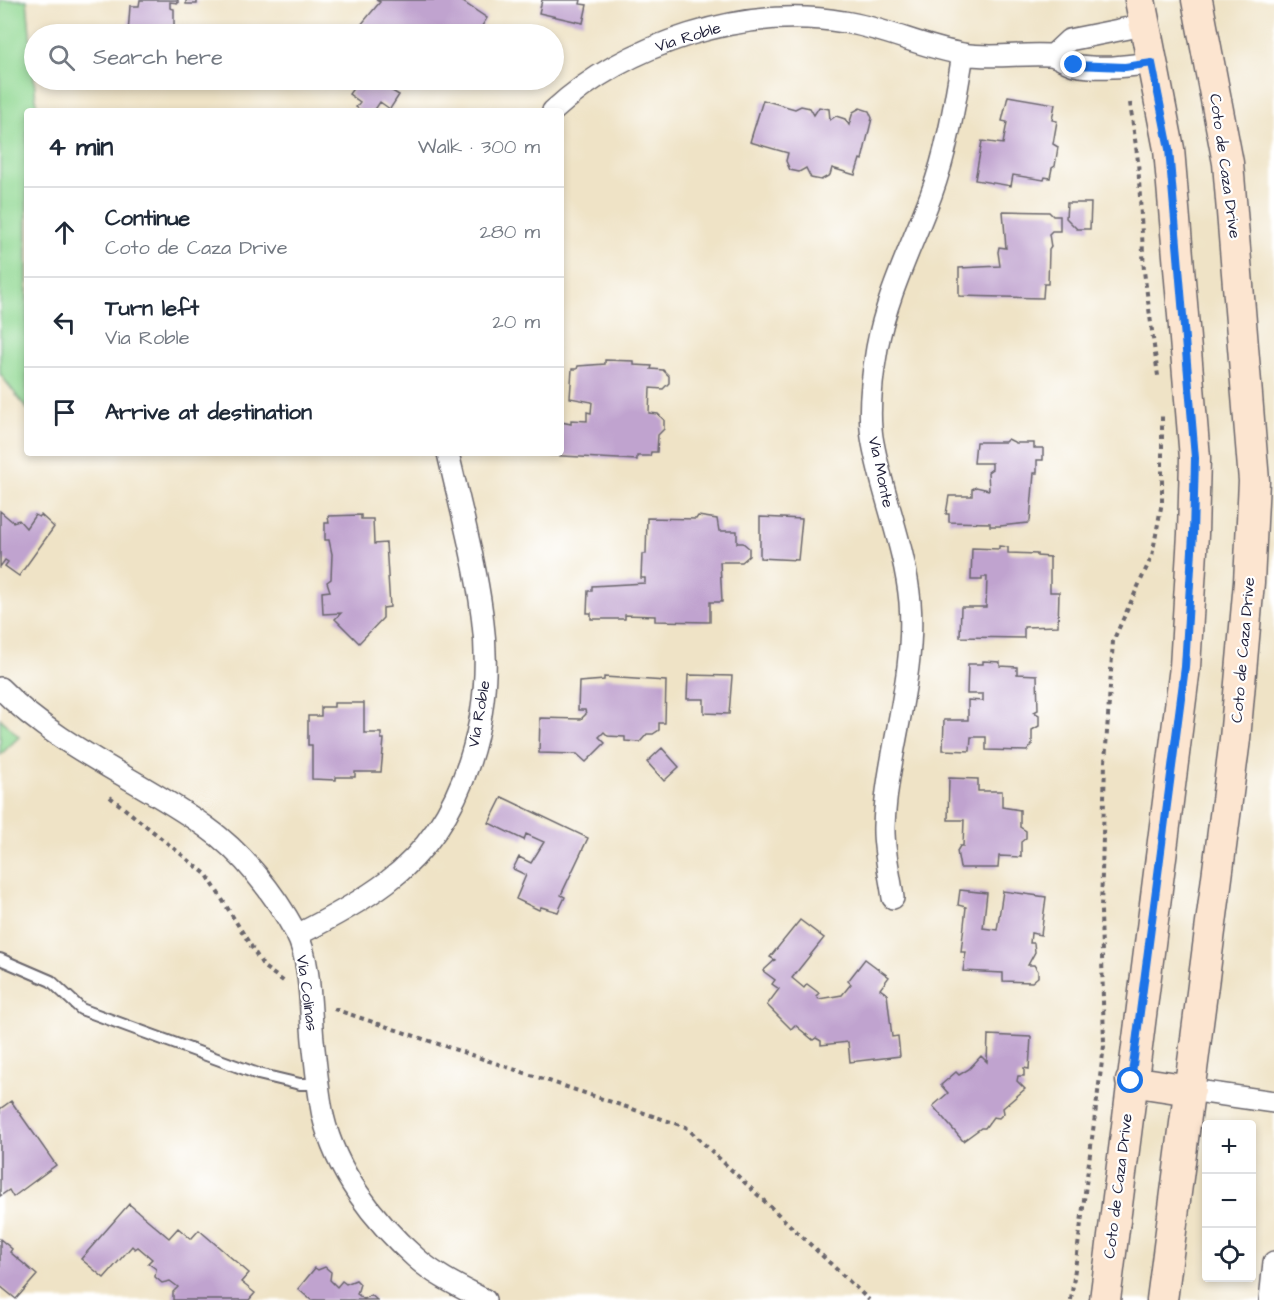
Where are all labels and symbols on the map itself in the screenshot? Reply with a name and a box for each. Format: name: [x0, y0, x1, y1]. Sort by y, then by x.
street label: Via Roble: [652, 17, 724, 57]
route end: [1060, 51, 1086, 77]
street label: Coto de Caza Drive: [1204, 92, 1246, 240]
street label: Via Monte: [863, 434, 899, 510]
street label: Coto de Caza Drive: [1226, 576, 1260, 724]
street label: Via Roble: [462, 678, 496, 749]
street label: Via Colinas: [291, 954, 323, 1032]
route start: [1117, 1067, 1143, 1093]
street label: Coto de Caza Drive: [1098, 1112, 1138, 1260]

